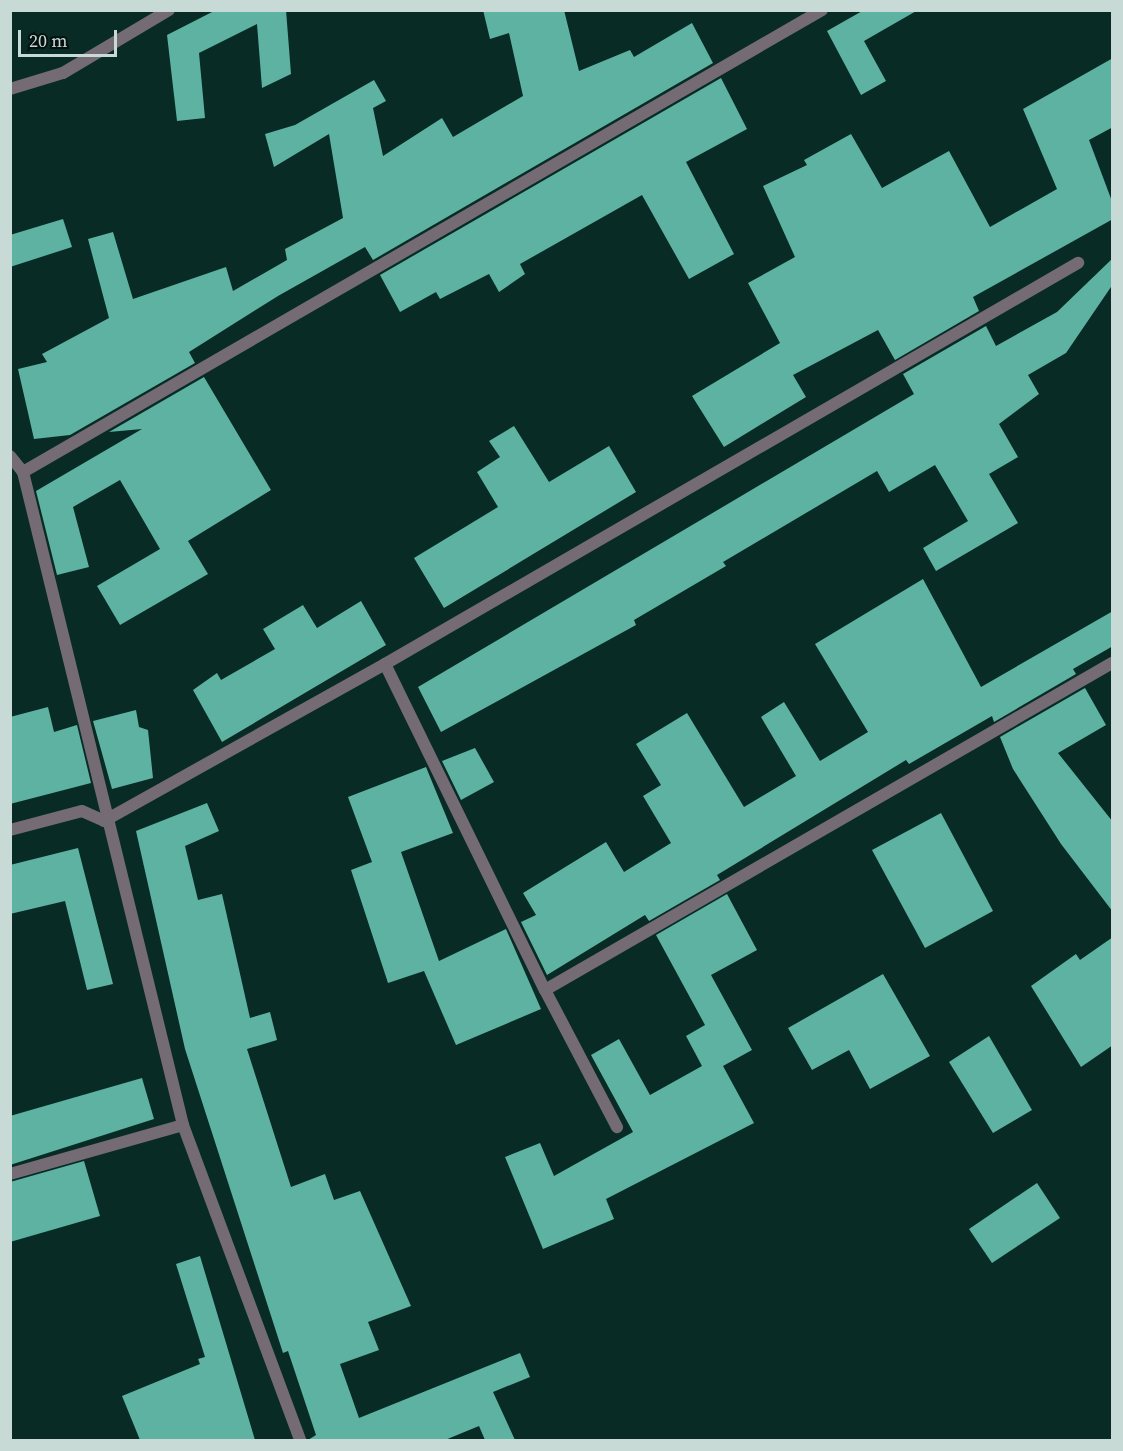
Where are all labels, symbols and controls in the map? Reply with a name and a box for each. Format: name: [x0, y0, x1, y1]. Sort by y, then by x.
scale bar: [21, 18, 120, 56]
text: 20 m: [29, 28, 67, 53]

